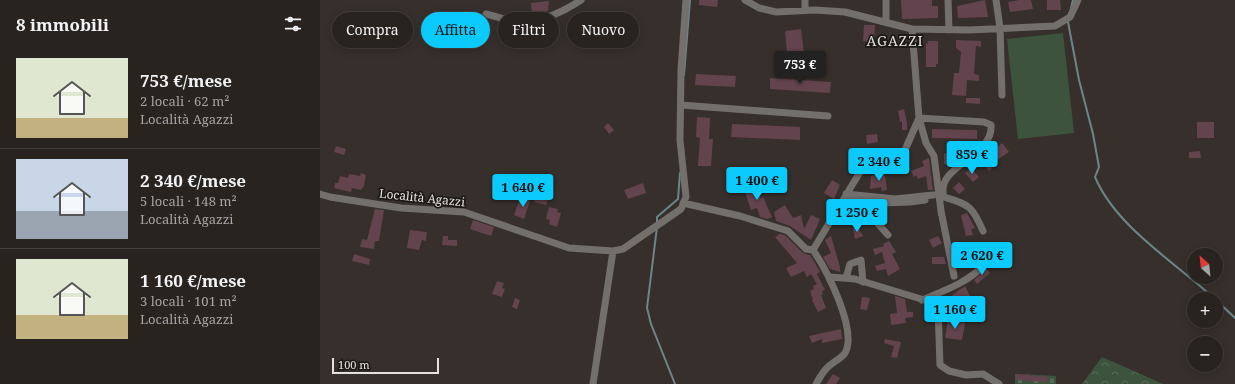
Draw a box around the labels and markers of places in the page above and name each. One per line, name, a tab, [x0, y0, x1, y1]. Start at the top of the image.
pin: 753 €	[772, 51, 828, 85]
pin: 859 €	[944, 141, 1000, 175]
pin: 2 340 €	[842, 148, 916, 182]
pin: 1 400 €	[720, 167, 794, 201]
pin: 1 640 €	[486, 174, 560, 208]
pin: 1 250 €	[820, 199, 894, 233]
pin: 2 620 €	[945, 242, 1019, 276]
pin: 1 160 €	[918, 296, 992, 330]

